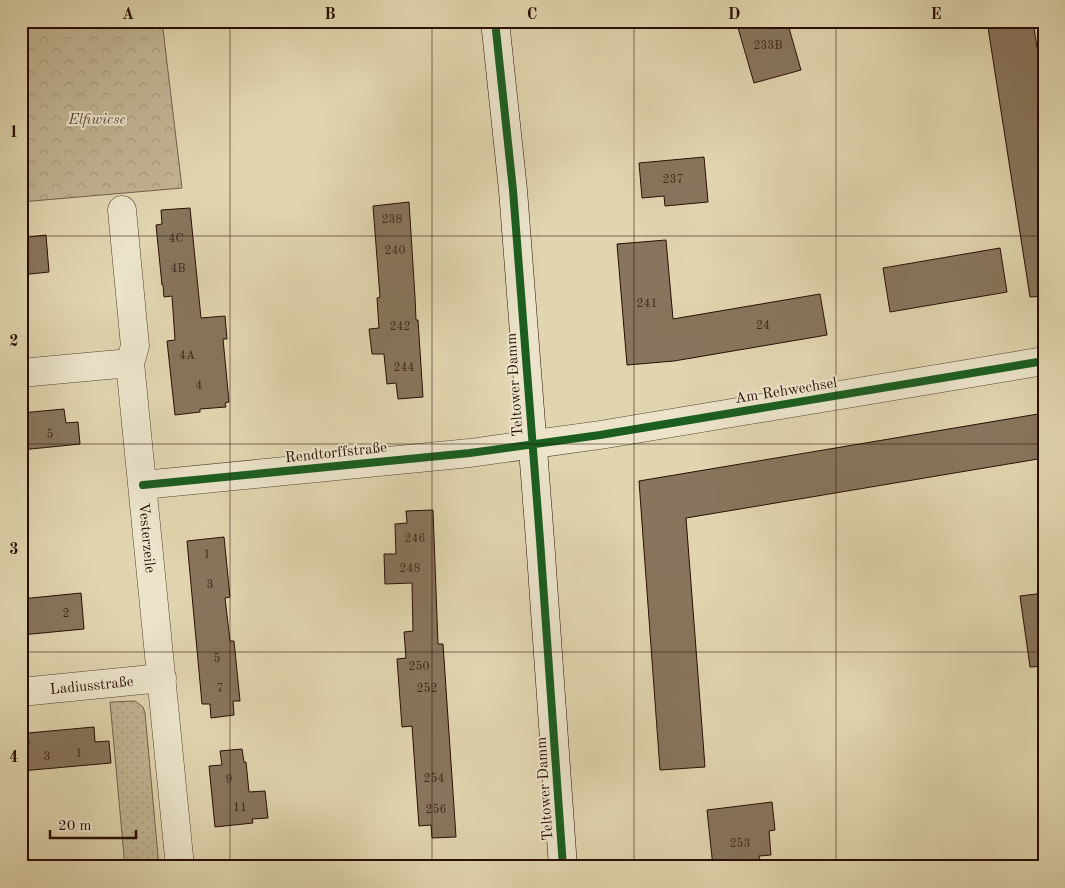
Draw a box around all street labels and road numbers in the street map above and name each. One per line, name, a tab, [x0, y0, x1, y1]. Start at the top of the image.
street label: Teltower Damm	[504, 332, 527, 437]
street label: Am Rehwechsel	[734, 376, 838, 407]
street label: Rendtorffstraße	[284, 441, 388, 466]
street label: Vesterzeile	[135, 502, 157, 574]
street label: Ladiusstraße	[49, 675, 134, 698]
street label: Teltower Damm	[534, 736, 557, 841]

